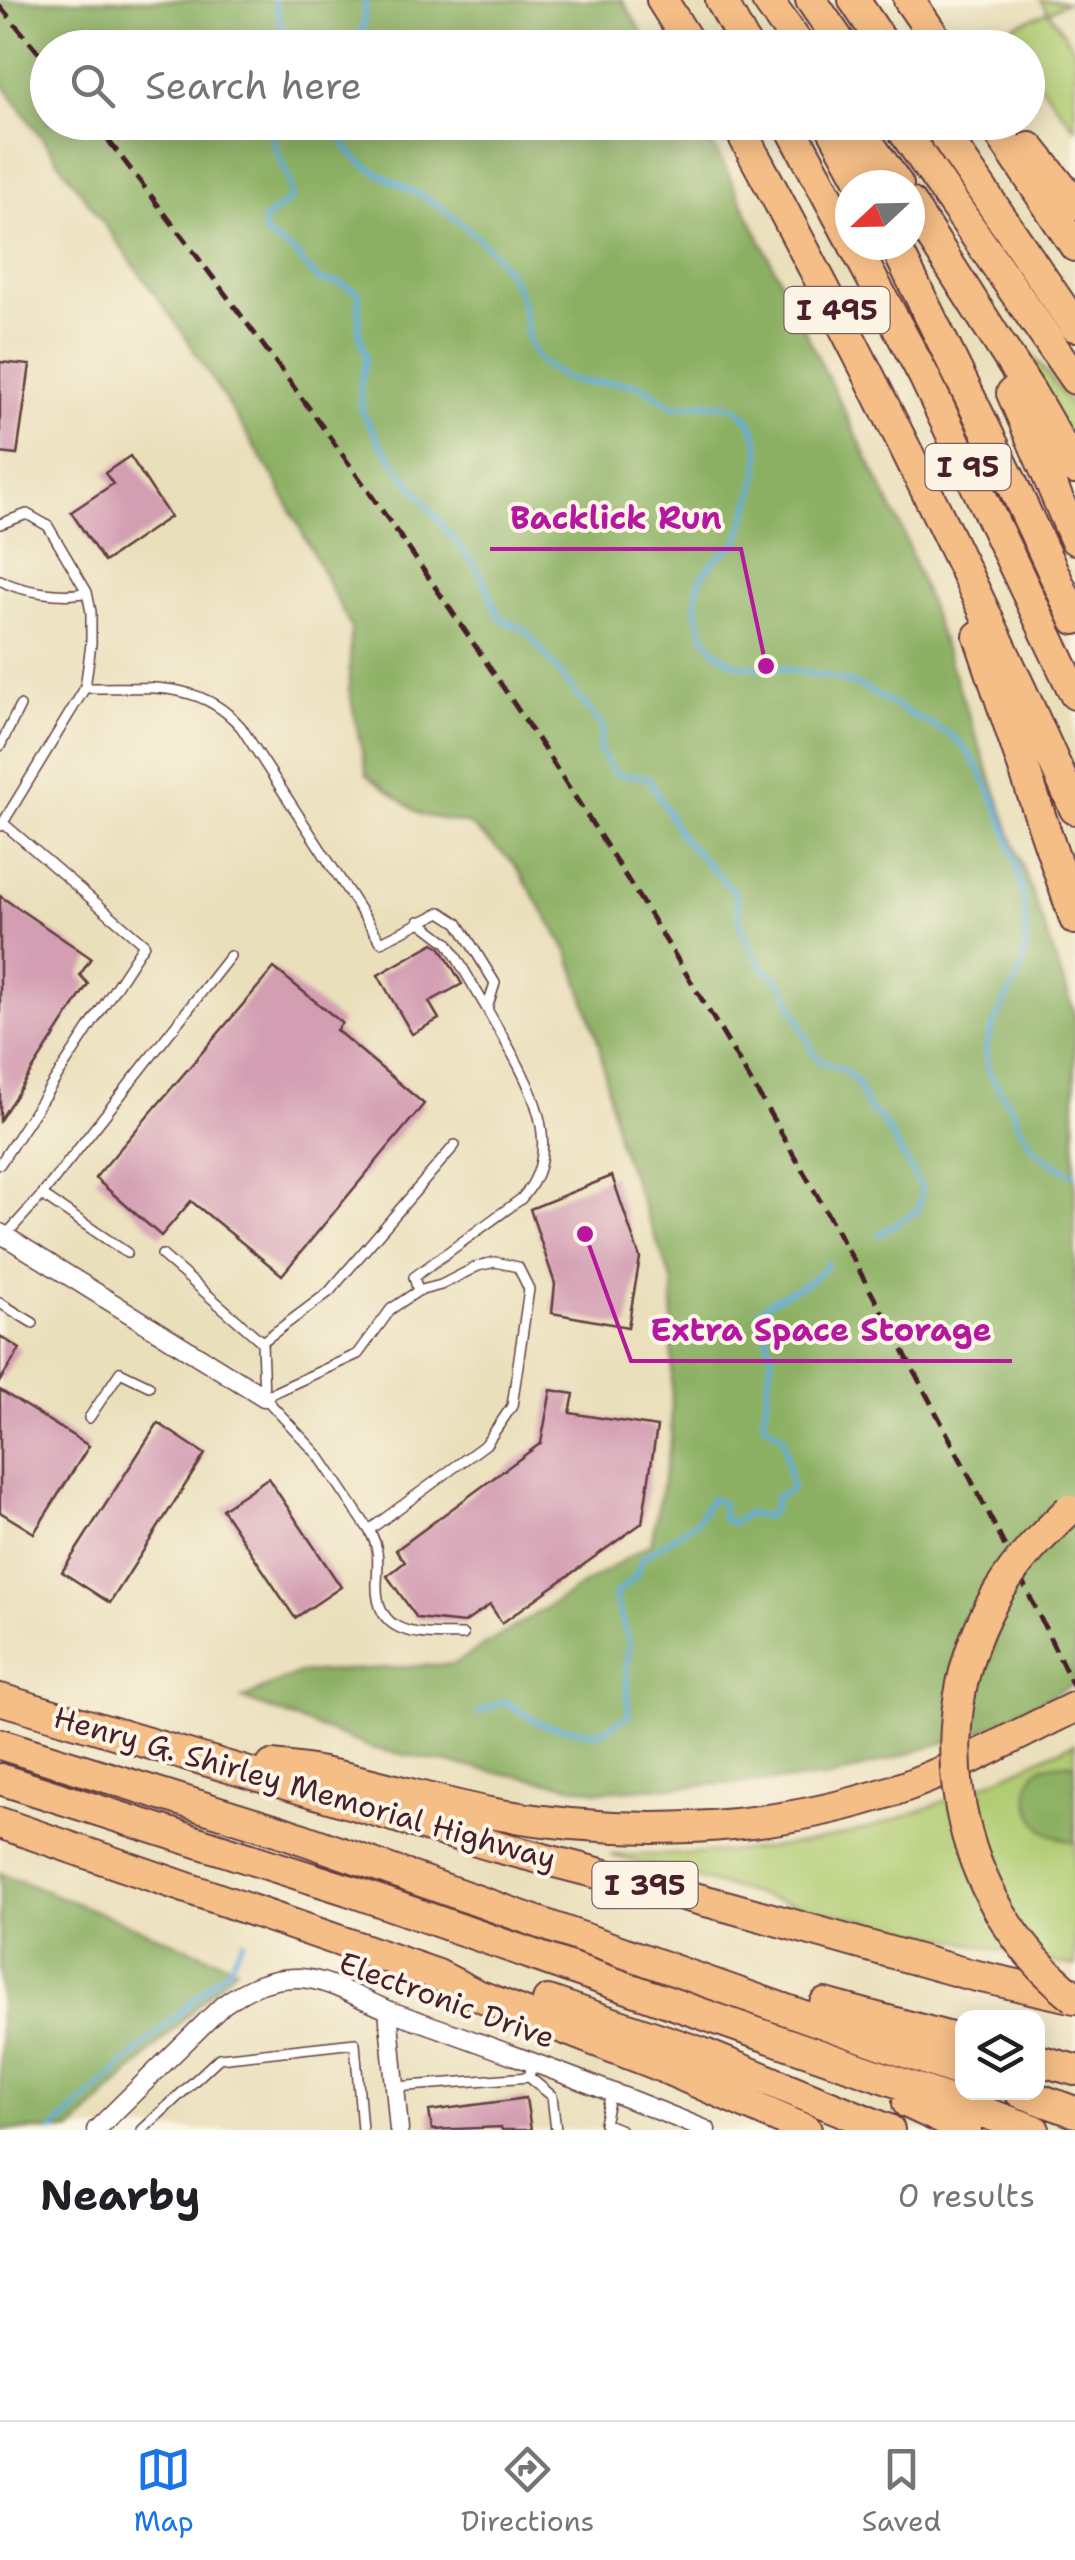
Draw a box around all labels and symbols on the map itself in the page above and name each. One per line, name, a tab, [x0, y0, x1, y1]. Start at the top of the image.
north arrow	[835, 170, 925, 260]
road number: I 495	[784, 287, 890, 333]
road number: I 95	[926, 444, 1010, 490]
callout: Backlick Run	[490, 487, 741, 549]
text: Backlick Run	[510, 496, 722, 539]
callout: Extra Space Storage	[631, 1299, 1012, 1361]
text: Extra Space Storage	[650, 1308, 992, 1351]
street label: Henry G. Shirley Memorial Highway	[49, 1697, 561, 1879]
road number: I 395	[592, 1862, 698, 1908]
street label: Electronic Drive	[334, 1942, 560, 2058]

